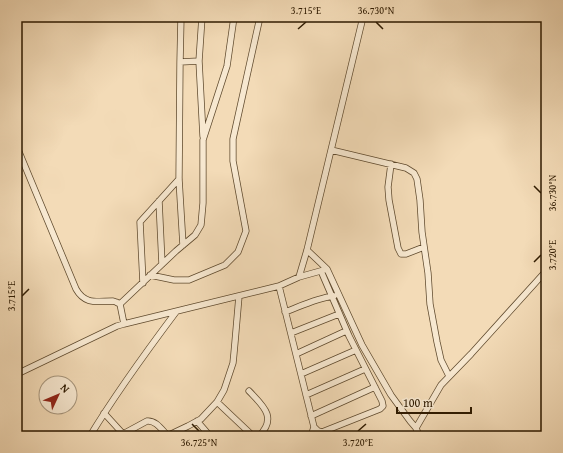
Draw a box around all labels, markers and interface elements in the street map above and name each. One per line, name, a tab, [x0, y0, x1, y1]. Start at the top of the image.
text: 3.715°E	[291, 3, 321, 18]
text: 36.730°N	[358, 3, 395, 18]
text: 36.730°N	[545, 174, 560, 211]
text: 3.720°E	[545, 240, 560, 270]
text: 3.715°E	[4, 281, 19, 311]
north arrow	[38, 375, 78, 415]
text: N	[57, 380, 74, 397]
scale bar	[397, 389, 471, 415]
text: 100 m	[403, 394, 433, 411]
text: 36.725°N	[181, 435, 218, 450]
text: 3.720°E	[343, 435, 373, 450]

